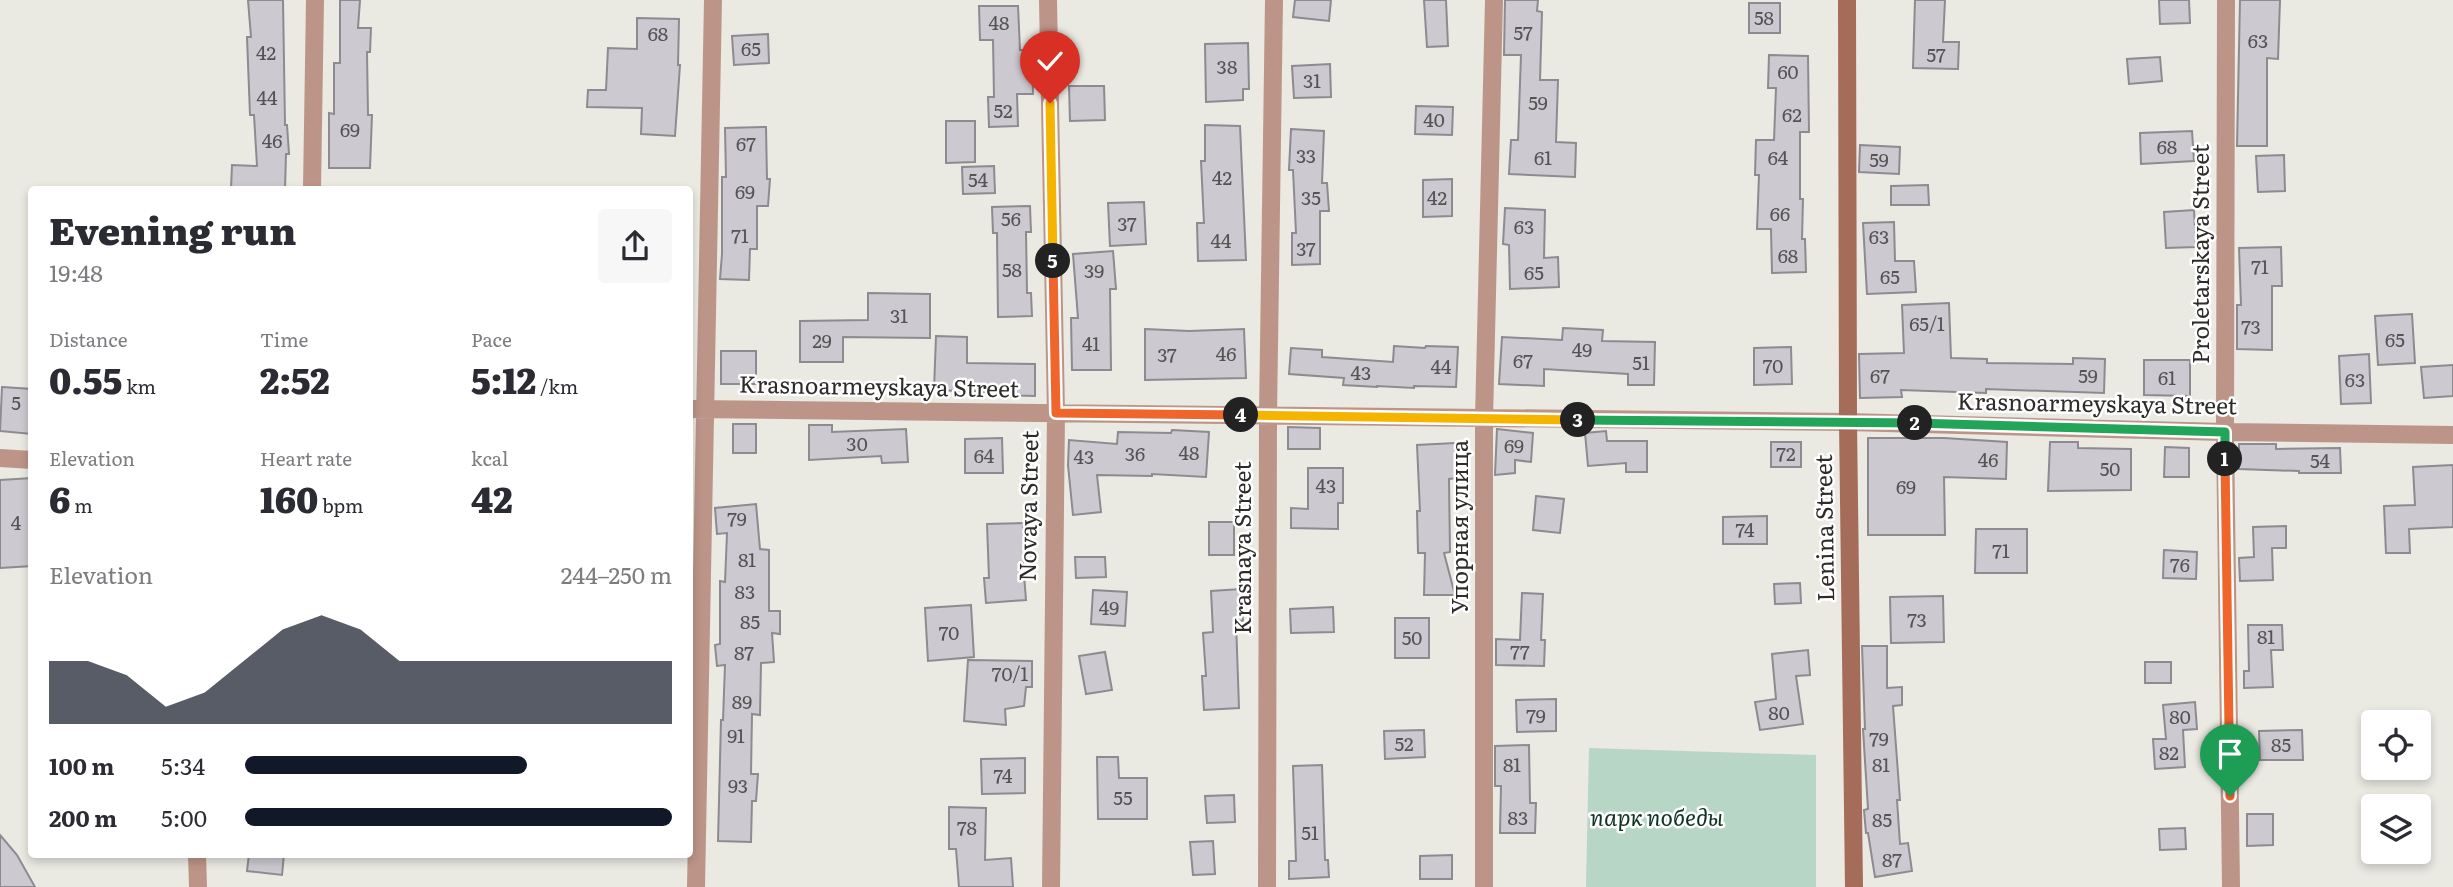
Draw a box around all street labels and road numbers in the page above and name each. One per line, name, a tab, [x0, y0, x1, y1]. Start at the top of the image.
street label: Proletarskaya Street	[2182, 143, 2216, 364]
street label: Krasnoarmeyskaya Street	[739, 366, 1020, 404]
street label: Krasnoarmeyskaya Street	[1957, 383, 2238, 421]
street label: Novaya Street	[1009, 429, 1045, 582]
street label: Упорная улица	[1441, 439, 1475, 614]
street label: Lenina Street	[1805, 453, 1841, 602]
street label: Krasnaya Street	[1224, 461, 1258, 634]

